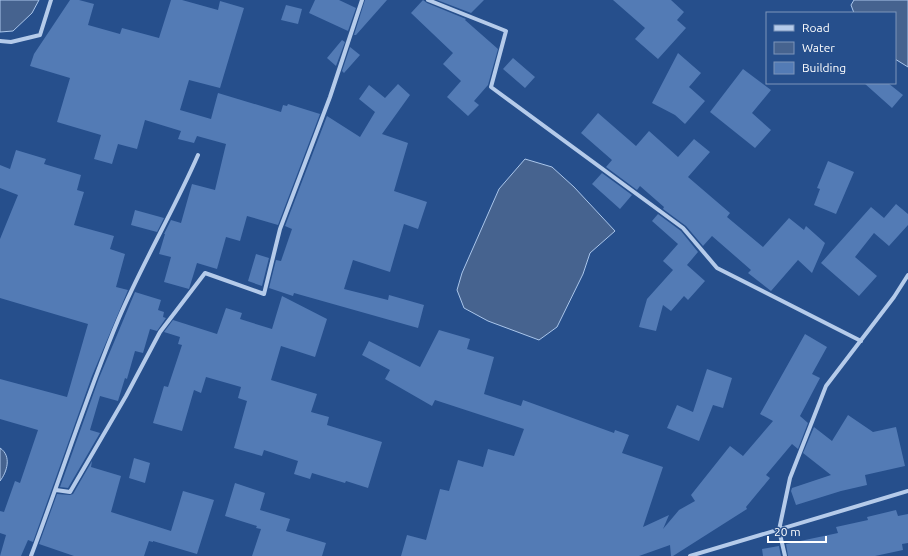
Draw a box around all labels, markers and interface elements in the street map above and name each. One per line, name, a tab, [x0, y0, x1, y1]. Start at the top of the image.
legend	[766, 12, 896, 84]
text: Road	[802, 21, 830, 34]
text: Water	[802, 41, 835, 54]
text: Building	[802, 61, 846, 74]
scale bar	[768, 518, 826, 544]
text: 20 m	[774, 525, 801, 538]

